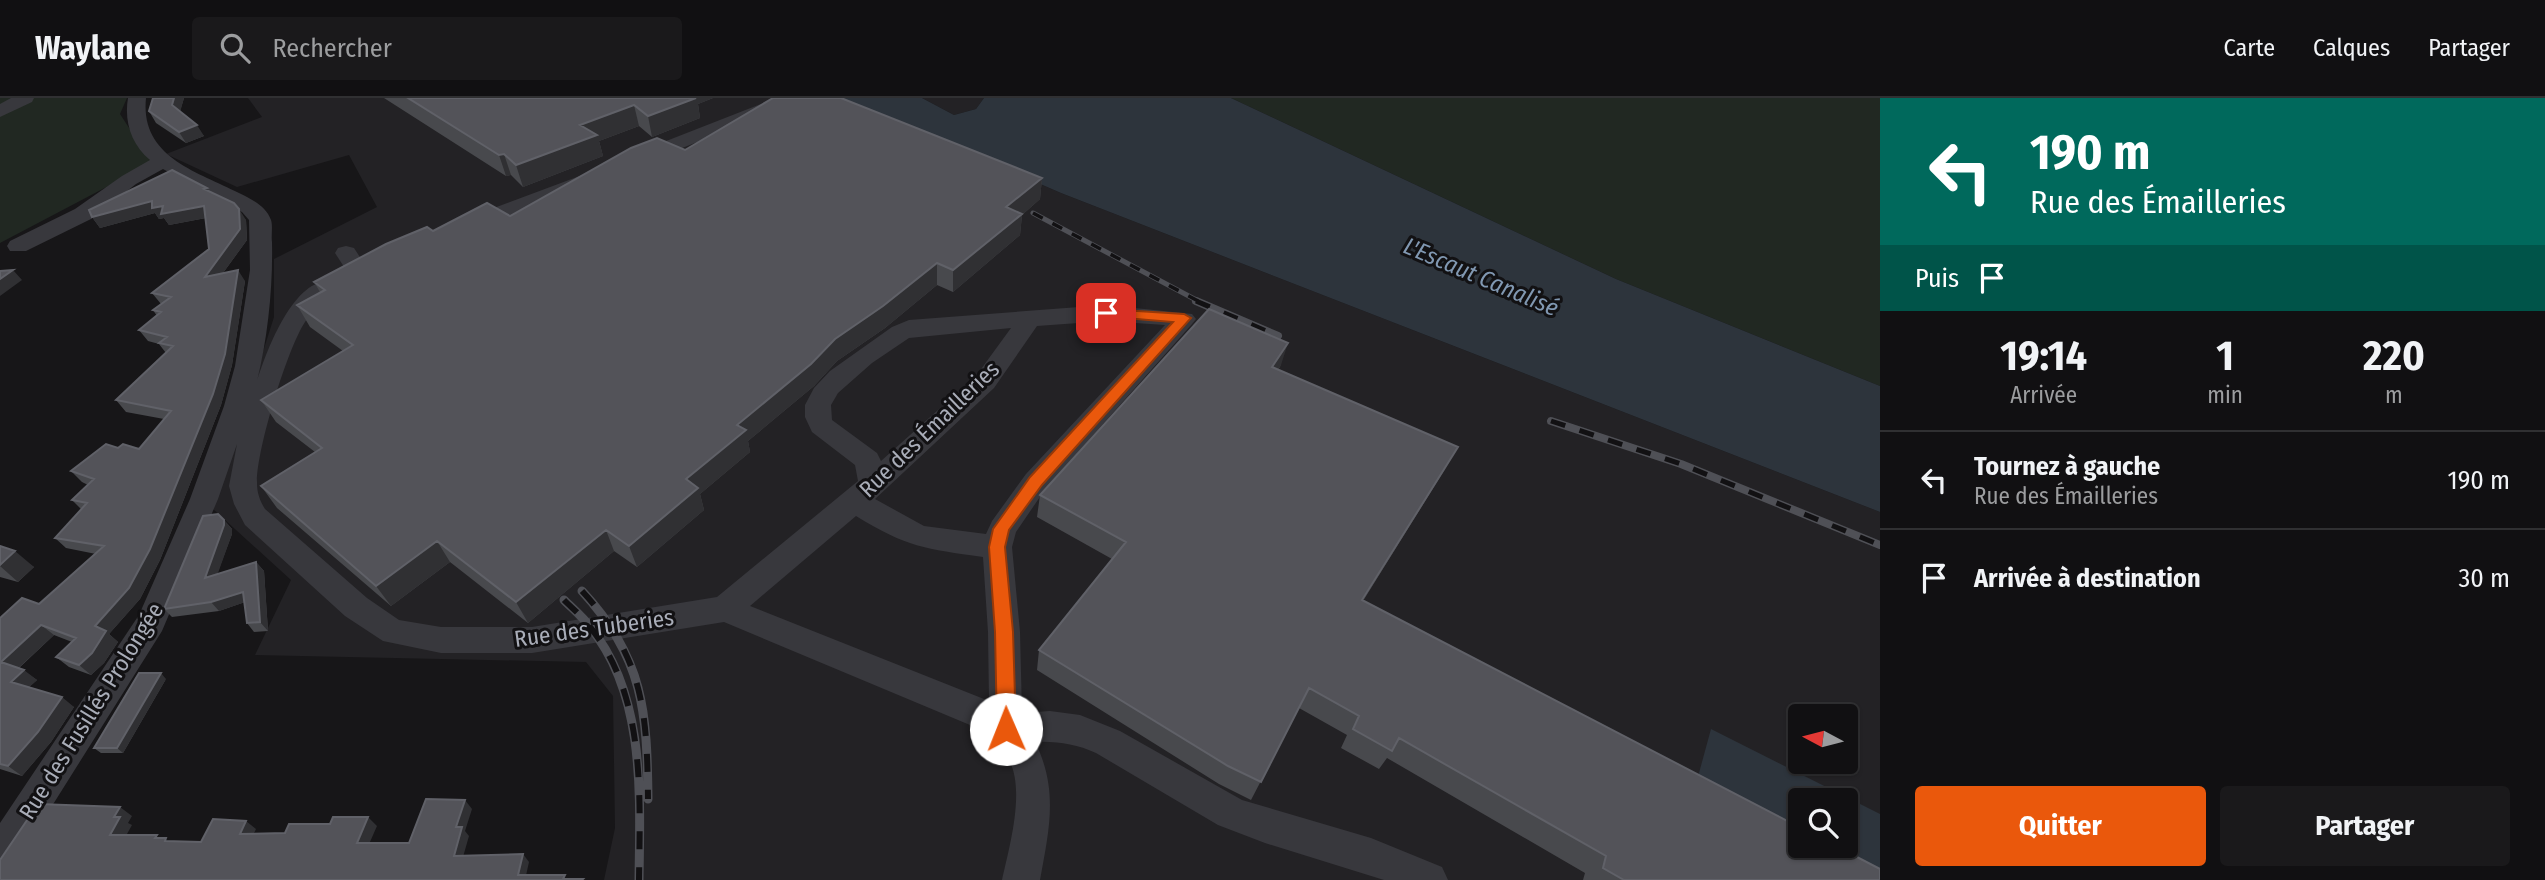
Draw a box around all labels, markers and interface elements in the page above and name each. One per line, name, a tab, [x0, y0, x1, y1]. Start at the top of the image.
search box	[192, 17, 682, 80]
text: Waylane	[35, 28, 150, 68]
icon: search	[216, 29, 254, 67]
text: Rechercher	[272, 33, 392, 64]
text: Carte	[2224, 34, 2275, 62]
text: Calques	[2313, 34, 2390, 62]
text: Partager	[2428, 34, 2510, 62]
text: 190 m	[2030, 123, 2150, 182]
icon: left	[1915, 126, 2006, 217]
text: Rue des Émailleries	[2030, 183, 2286, 221]
water label: L'Escaut Canalisé	[1399, 232, 1563, 322]
icon: arrive	[1973, 259, 2011, 297]
text: Puis	[1915, 263, 1959, 294]
pin	[1076, 283, 1136, 343]
icon: arrive	[1087, 294, 1125, 332]
text: 19:14	[2000, 331, 2087, 381]
text: 1	[2216, 331, 2234, 381]
text: 220	[2363, 331, 2425, 381]
street label: Rue des Émailleries	[852, 354, 1005, 503]
text: Arrivée	[2010, 381, 2077, 409]
text: min	[2207, 381, 2243, 409]
text: m	[2385, 381, 2403, 409]
text: Tournez à gauche	[1974, 451, 2160, 482]
icon: left	[1915, 461, 1953, 499]
text: 190 m	[2448, 465, 2510, 496]
text: Rue des Émailleries	[1974, 482, 2158, 510]
icon: arrive	[1915, 559, 1953, 597]
text: Arrivée à destination	[1974, 563, 2201, 594]
text: 30 m	[2459, 563, 2510, 594]
street label: Rue des Fusillés Prolongée	[13, 598, 169, 824]
street label: Rue des Tuberies	[513, 603, 676, 653]
position arrow	[969, 692, 1043, 766]
north arrow	[1788, 704, 1858, 774]
map controls	[1788, 704, 1858, 858]
button: Quitter	[1915, 786, 2206, 866]
button: Partager	[2220, 786, 2510, 866]
button: search	[1788, 788, 1858, 858]

